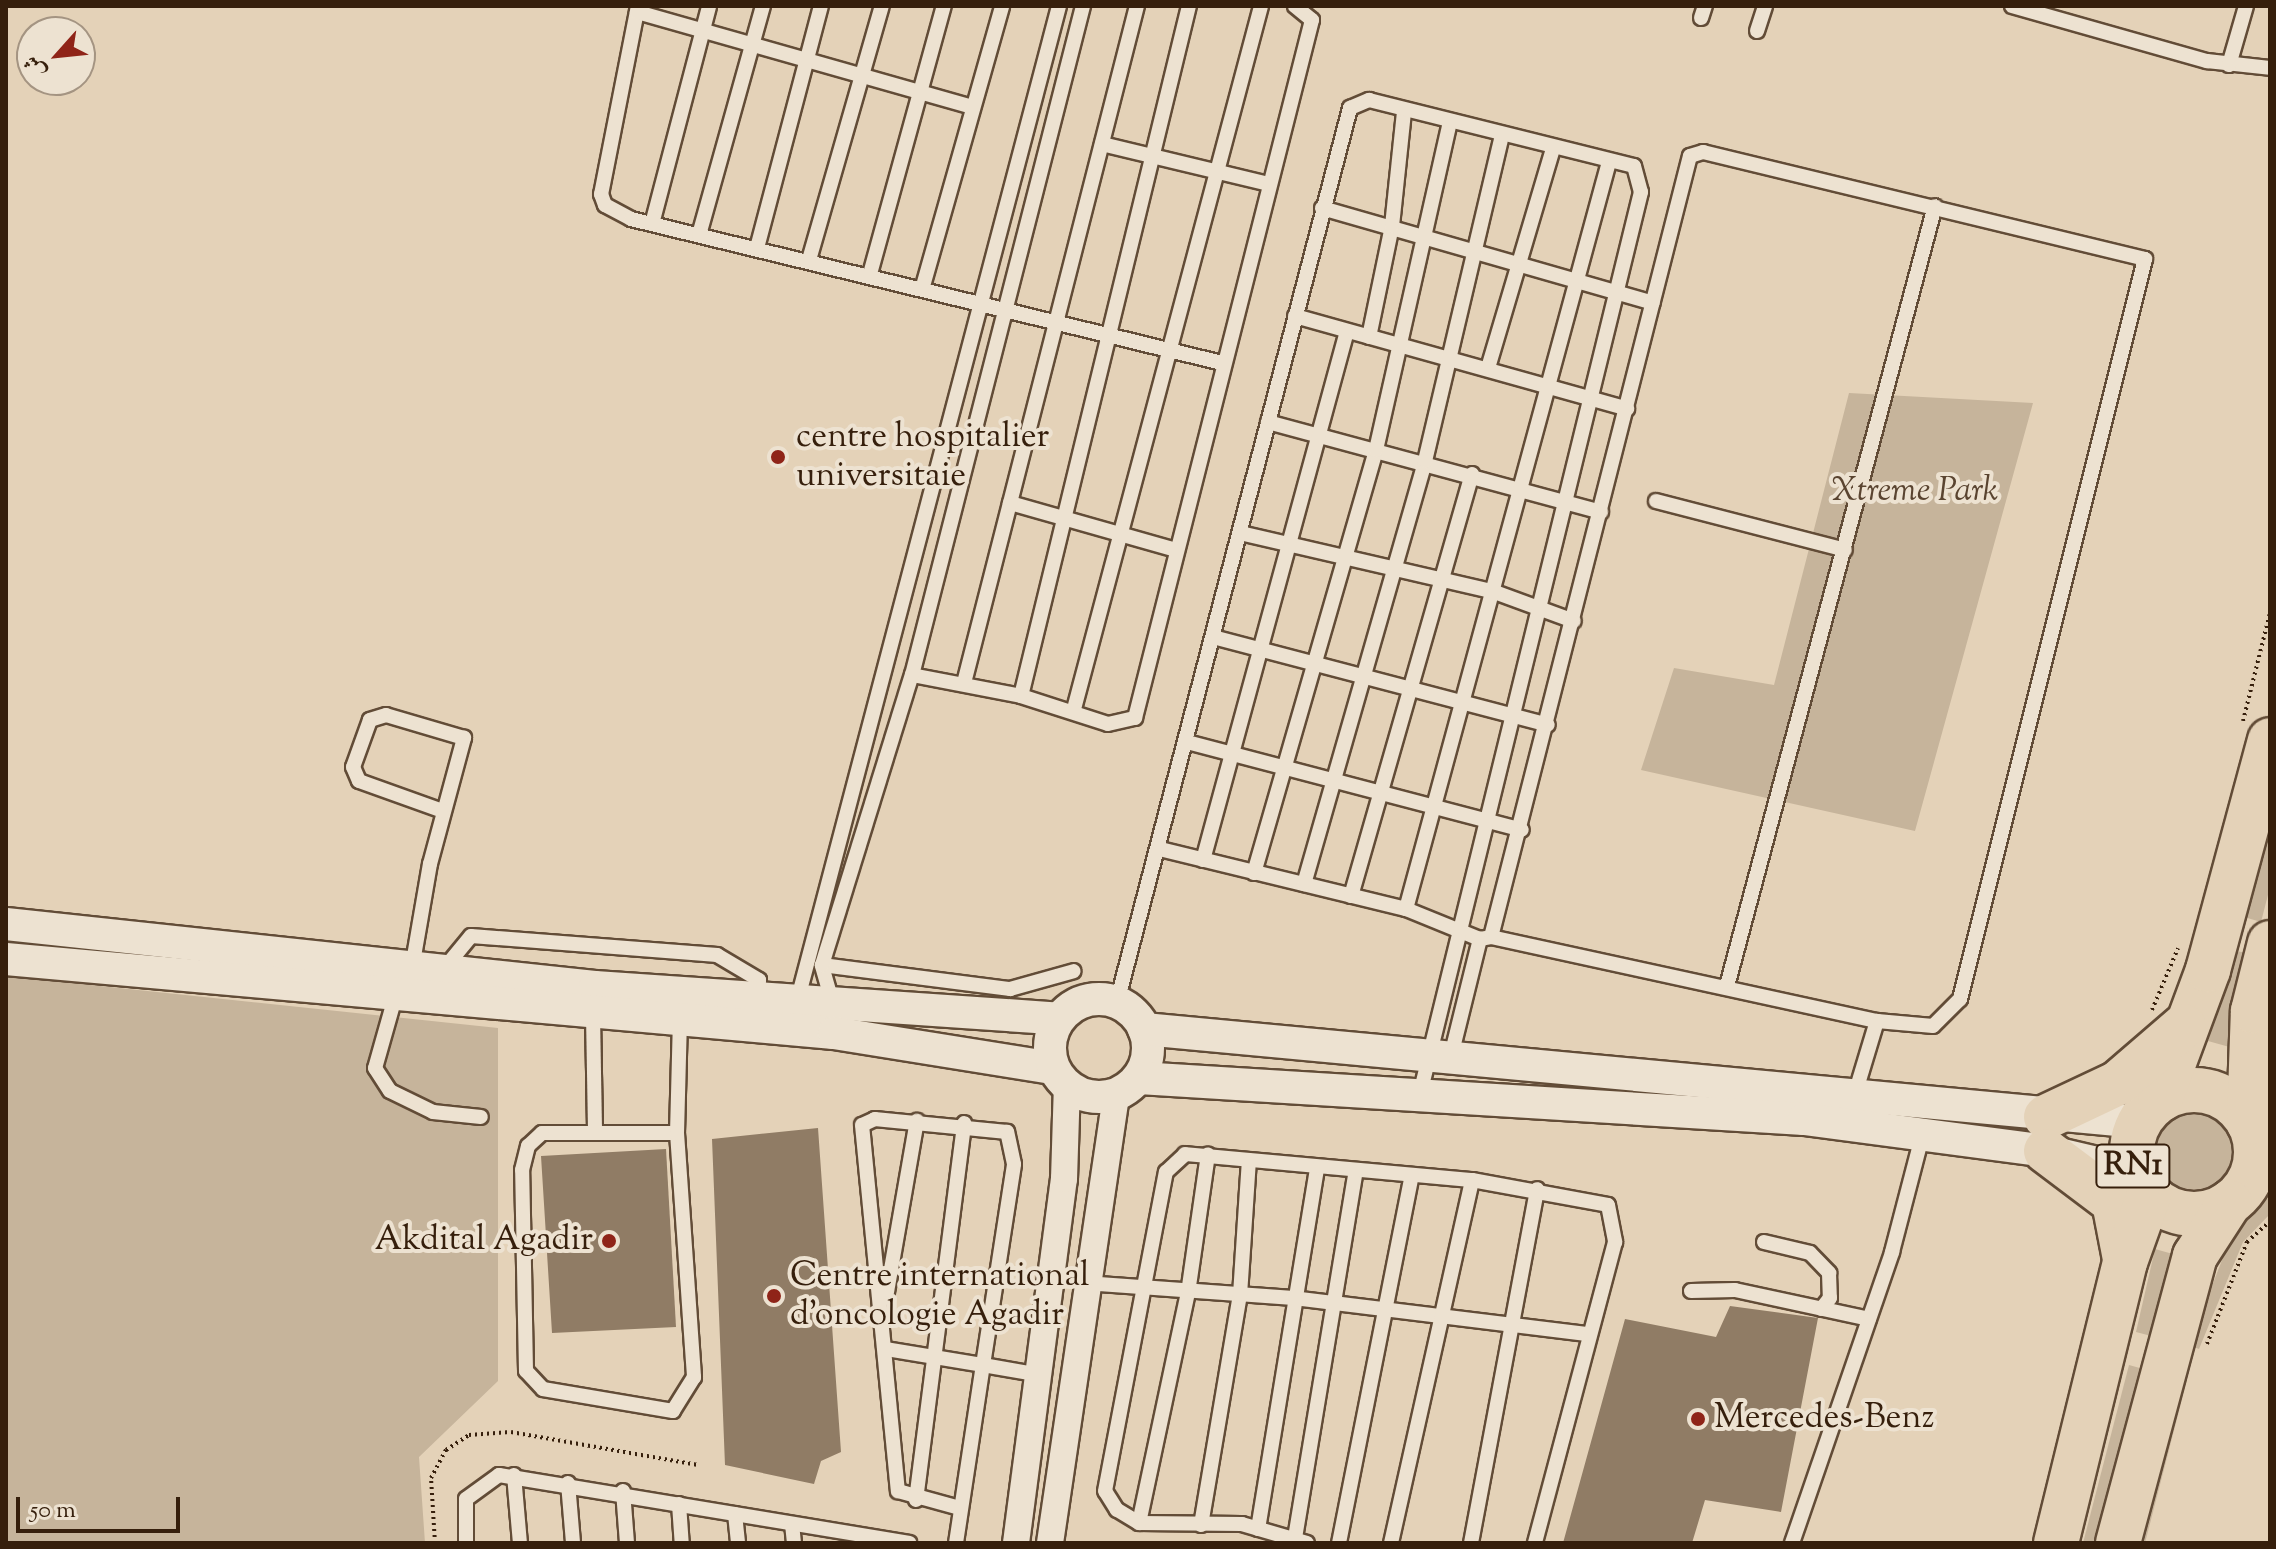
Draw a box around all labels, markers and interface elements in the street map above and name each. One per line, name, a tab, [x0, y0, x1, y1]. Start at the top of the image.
north arrow	[16, 16, 96, 96]
text: ش	[17, 49, 56, 83]
place label: centre hospitalier universitaie	[796, 417, 1049, 496]
marker: centre hospitalier universitaie	[767, 446, 789, 468]
park label: Xtreme Park	[1832, 472, 1998, 512]
road number: RN1	[2095, 1138, 2171, 1194]
place label: Akdital Agadir	[375, 1221, 593, 1261]
marker: Akdital Agadir	[600, 1232, 618, 1250]
place label: Centre international d'oncologie Agadir	[790, 1256, 1090, 1336]
marker: Centre international d'oncologie Agadir	[765, 1287, 783, 1305]
place label: Mercedes-Benz	[1714, 1399, 1934, 1439]
marker: Mercedes-Benz	[1689, 1410, 1707, 1428]
scale bar	[20, 1481, 184, 1531]
text: 50 m	[30, 1494, 76, 1528]

